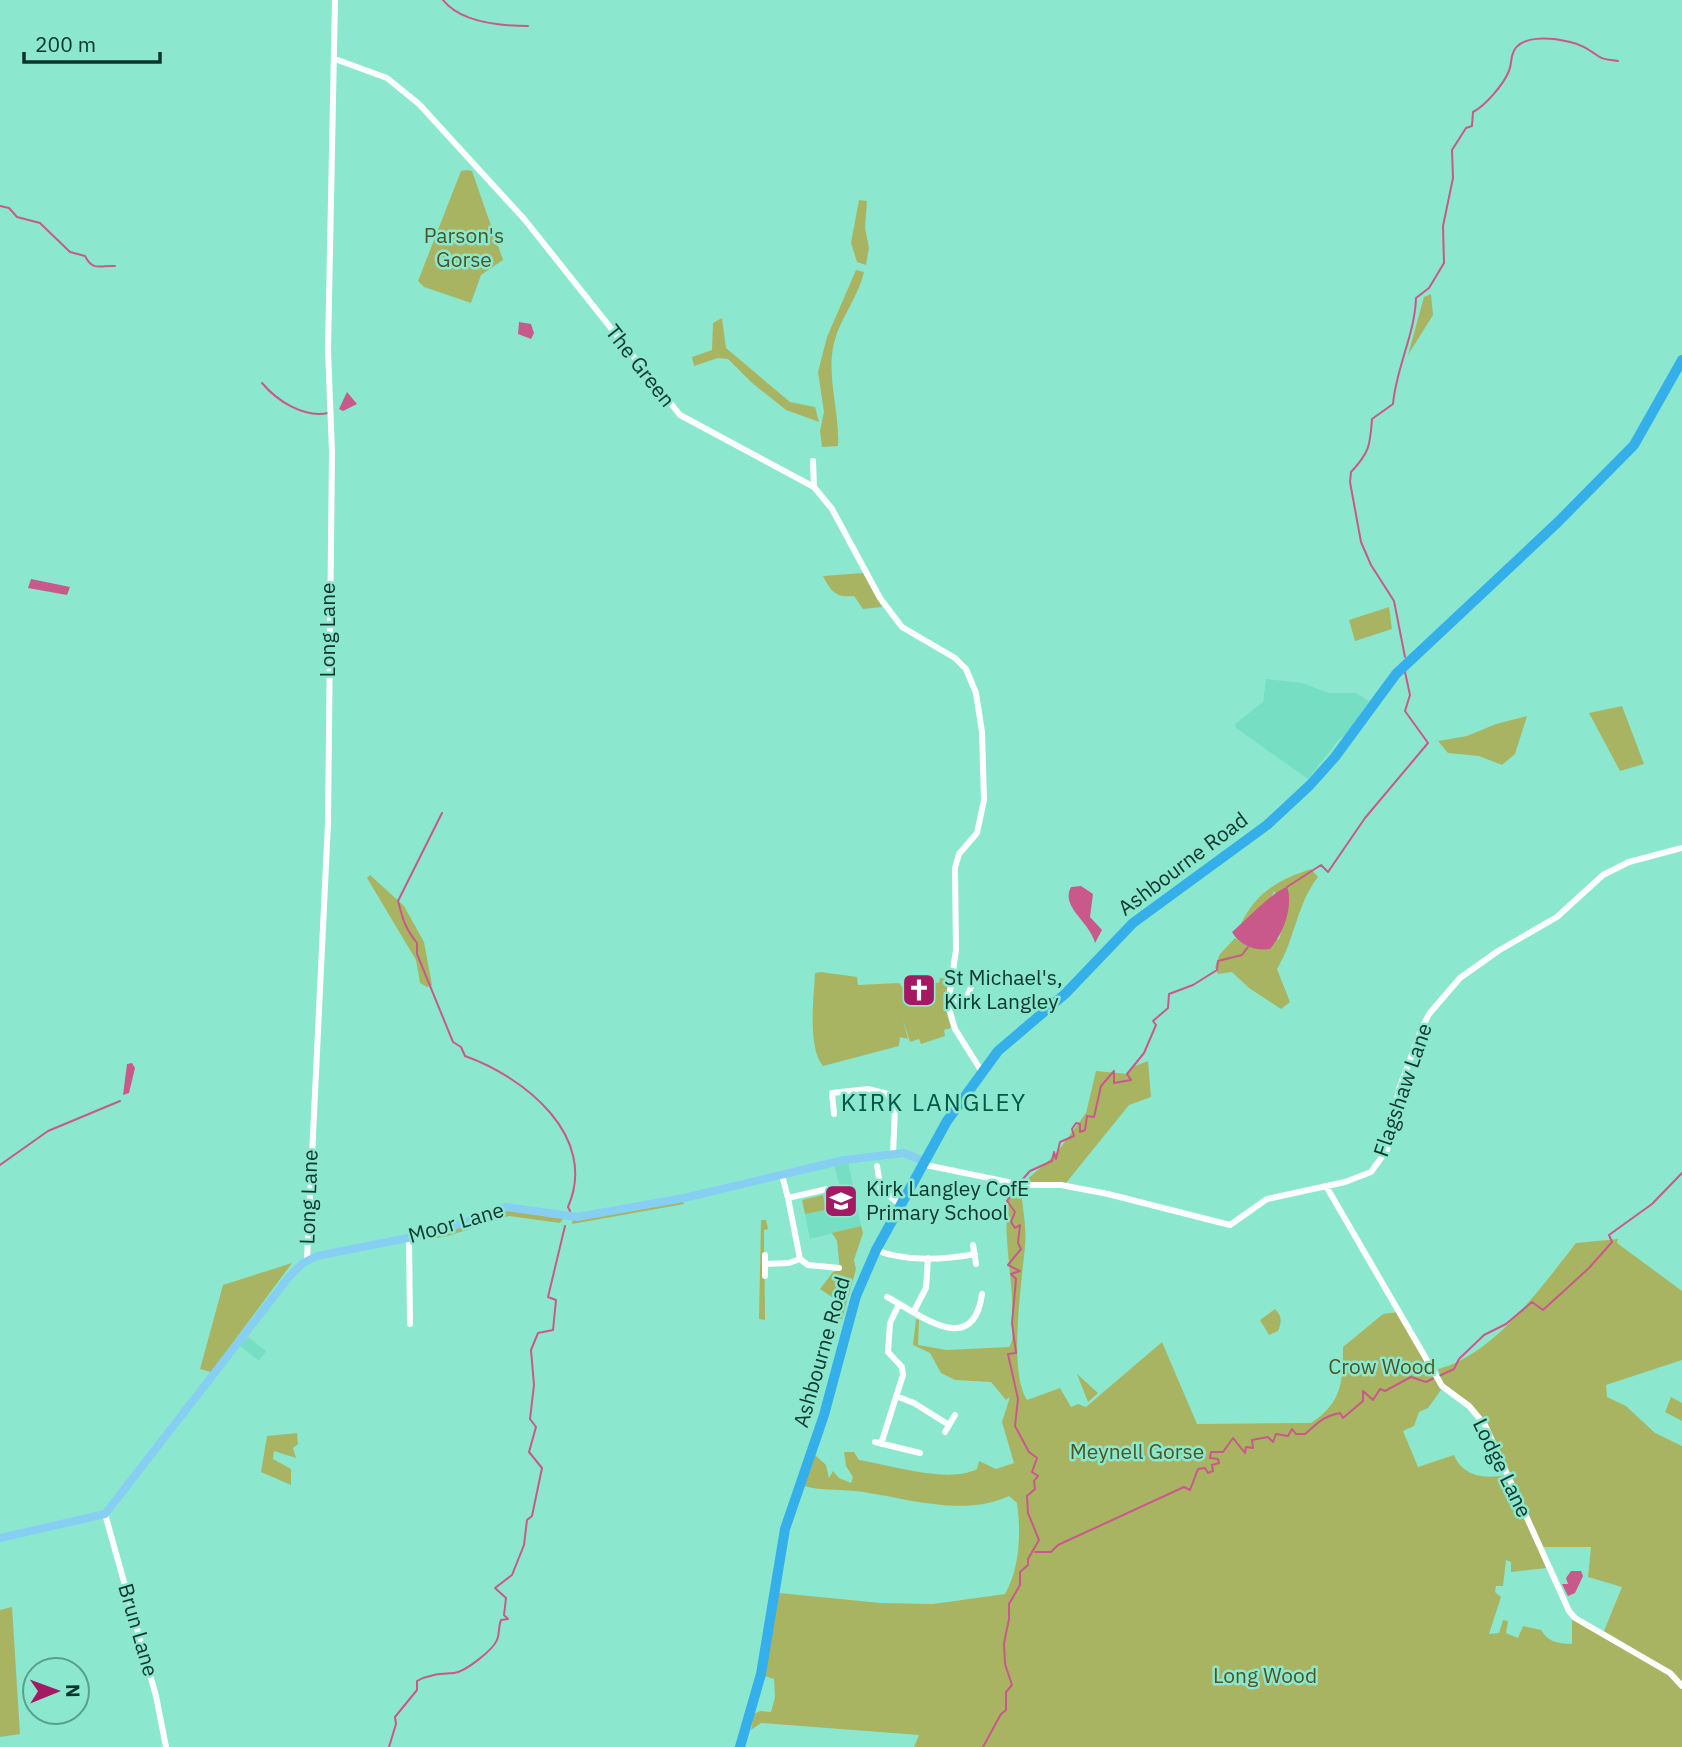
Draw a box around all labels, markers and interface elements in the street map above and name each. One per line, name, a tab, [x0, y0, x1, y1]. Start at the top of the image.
scale bar	[24, 21, 161, 65]
text: 200 m	[35, 30, 96, 58]
park label: Parson's Gorse	[424, 221, 504, 273]
street label: The Green	[600, 318, 682, 412]
street label: Long Lane	[313, 582, 341, 678]
street label: Ashbourne Road	[1112, 805, 1253, 921]
place label: St Michael's, Kirk Langley	[944, 963, 1063, 1015]
church icon: St Michael's, Kirk Langley	[900, 971, 938, 1009]
street label: Flagshaw Lane	[1366, 1019, 1438, 1160]
district label: KIRK LANGLEY	[841, 1086, 1027, 1118]
street label: Long Lane	[292, 1149, 324, 1245]
place label: Kirk Langley CofE Primary School	[866, 1174, 1029, 1226]
school or university icon: Kirk Langley CofE Primary School	[822, 1182, 860, 1220]
street label: Moor Lane	[405, 1195, 507, 1249]
street label: Ashbourne Road	[786, 1273, 856, 1431]
park label: Crow Wood	[1328, 1352, 1436, 1380]
street label: Lodge Lane	[1467, 1413, 1539, 1522]
park label: Meynell Gorse	[1070, 1437, 1204, 1465]
street label: Brun Lane	[112, 1580, 166, 1679]
north arrow	[21, 1656, 91, 1726]
park label: Long Wood	[1213, 1661, 1317, 1689]
text: N	[61, 1684, 85, 1698]

